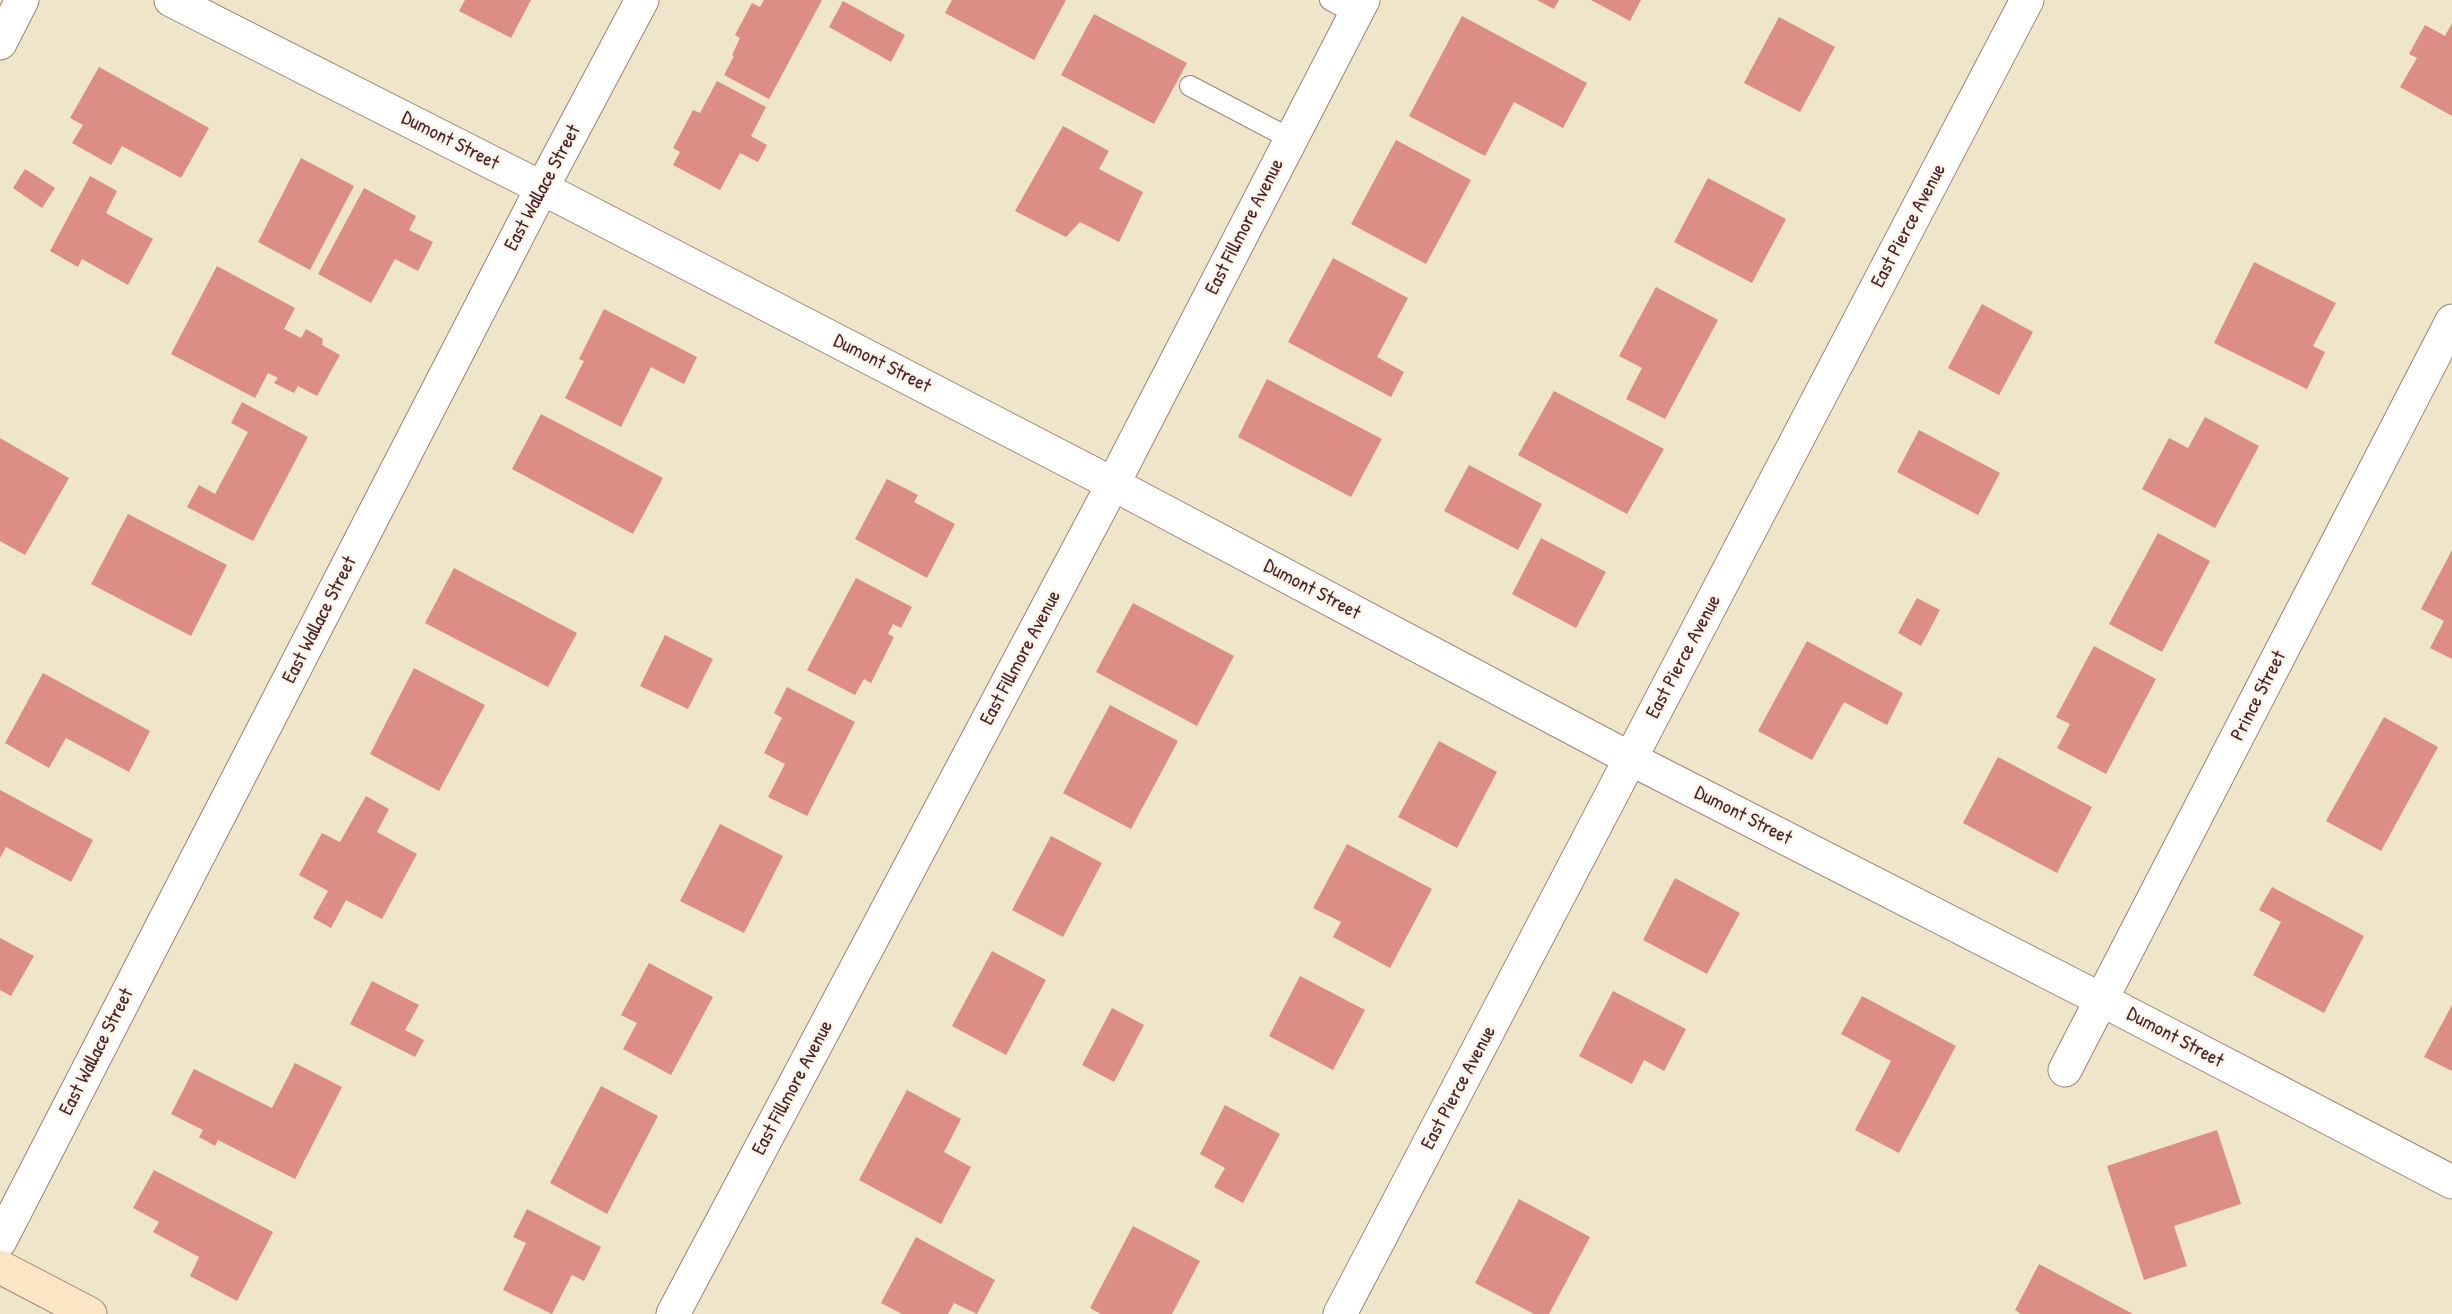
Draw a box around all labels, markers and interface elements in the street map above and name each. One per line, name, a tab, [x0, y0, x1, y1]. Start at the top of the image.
street label: Dumont Street	[397, 106, 503, 176]
street label: East Wallace Street	[500, 121, 586, 255]
street label: East Fillmore Avenue	[1200, 155, 1290, 299]
street label: East Pierce Avenue	[1866, 160, 1952, 292]
street label: Dumont Street	[829, 329, 935, 399]
street label: East Wallace Street	[278, 552, 362, 688]
street label: Dumont Street	[1259, 554, 1365, 626]
street label: East Fillmore Avenue	[975, 587, 1067, 729]
street label: East Pierce Avenue	[1641, 591, 1727, 723]
street label: Prince Street	[2226, 647, 2292, 745]
street label: Dumont Street	[1690, 781, 1796, 851]
street label: East Wallace Street	[55, 984, 139, 1120]
street label: Dumont Street	[2122, 1002, 2228, 1074]
street label: East Fillmore Avenue	[747, 1017, 839, 1159]
street label: East Pierce Avenue	[1416, 1022, 1502, 1154]

